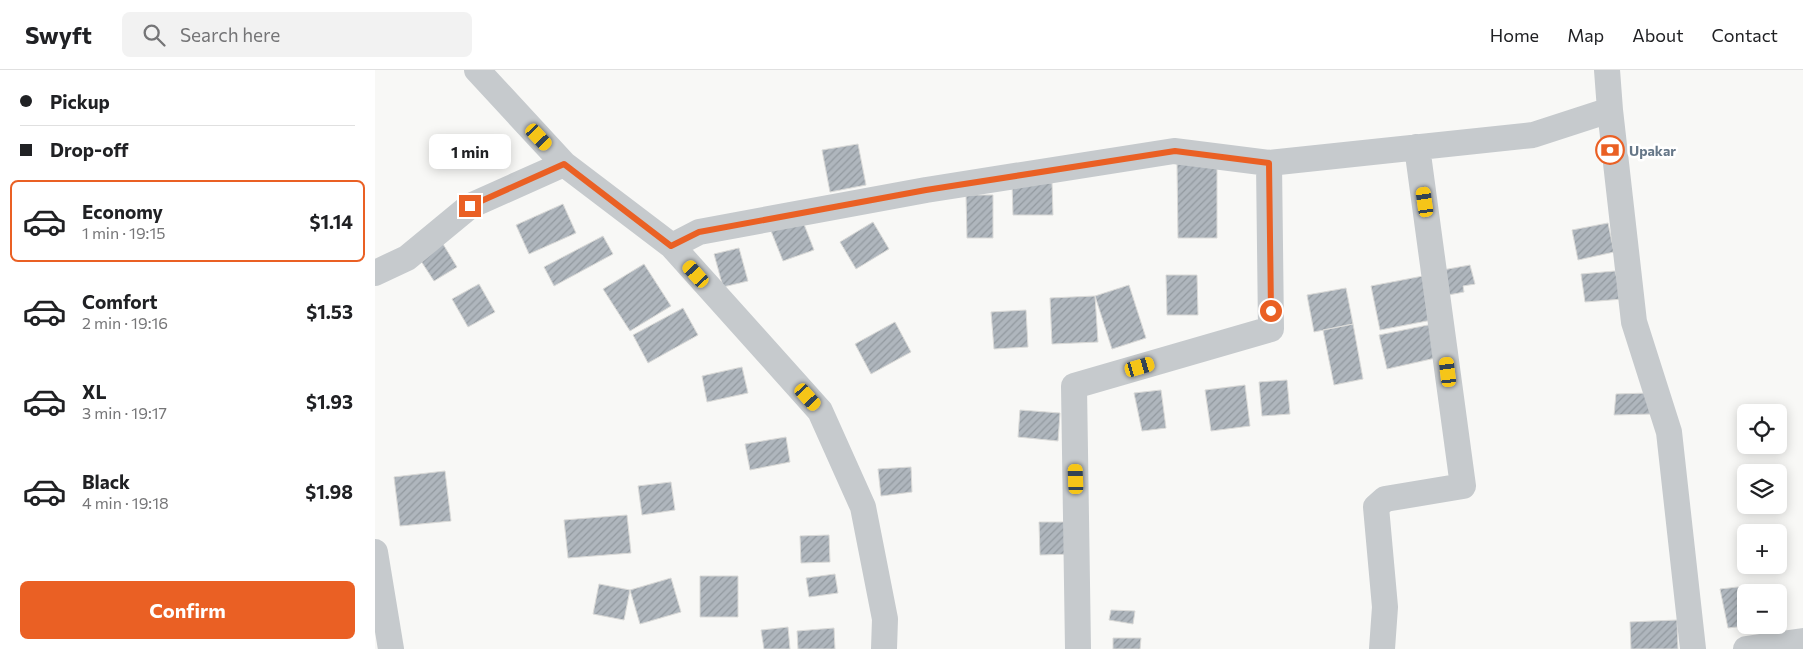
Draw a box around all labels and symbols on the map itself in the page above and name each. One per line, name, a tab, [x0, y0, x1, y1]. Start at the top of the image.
car	[523, 121, 554, 153]
callout: 1 min	[429, 134, 511, 168]
bank icon: Upakar	[1595, 135, 1625, 165]
place label: Upakar	[1629, 142, 1676, 159]
car	[1415, 186, 1434, 218]
route end	[459, 195, 481, 217]
car	[680, 258, 711, 290]
route start	[1260, 300, 1282, 322]
car	[1123, 356, 1156, 378]
car	[1438, 356, 1457, 388]
car	[792, 381, 823, 413]
car	[1067, 464, 1084, 494]

